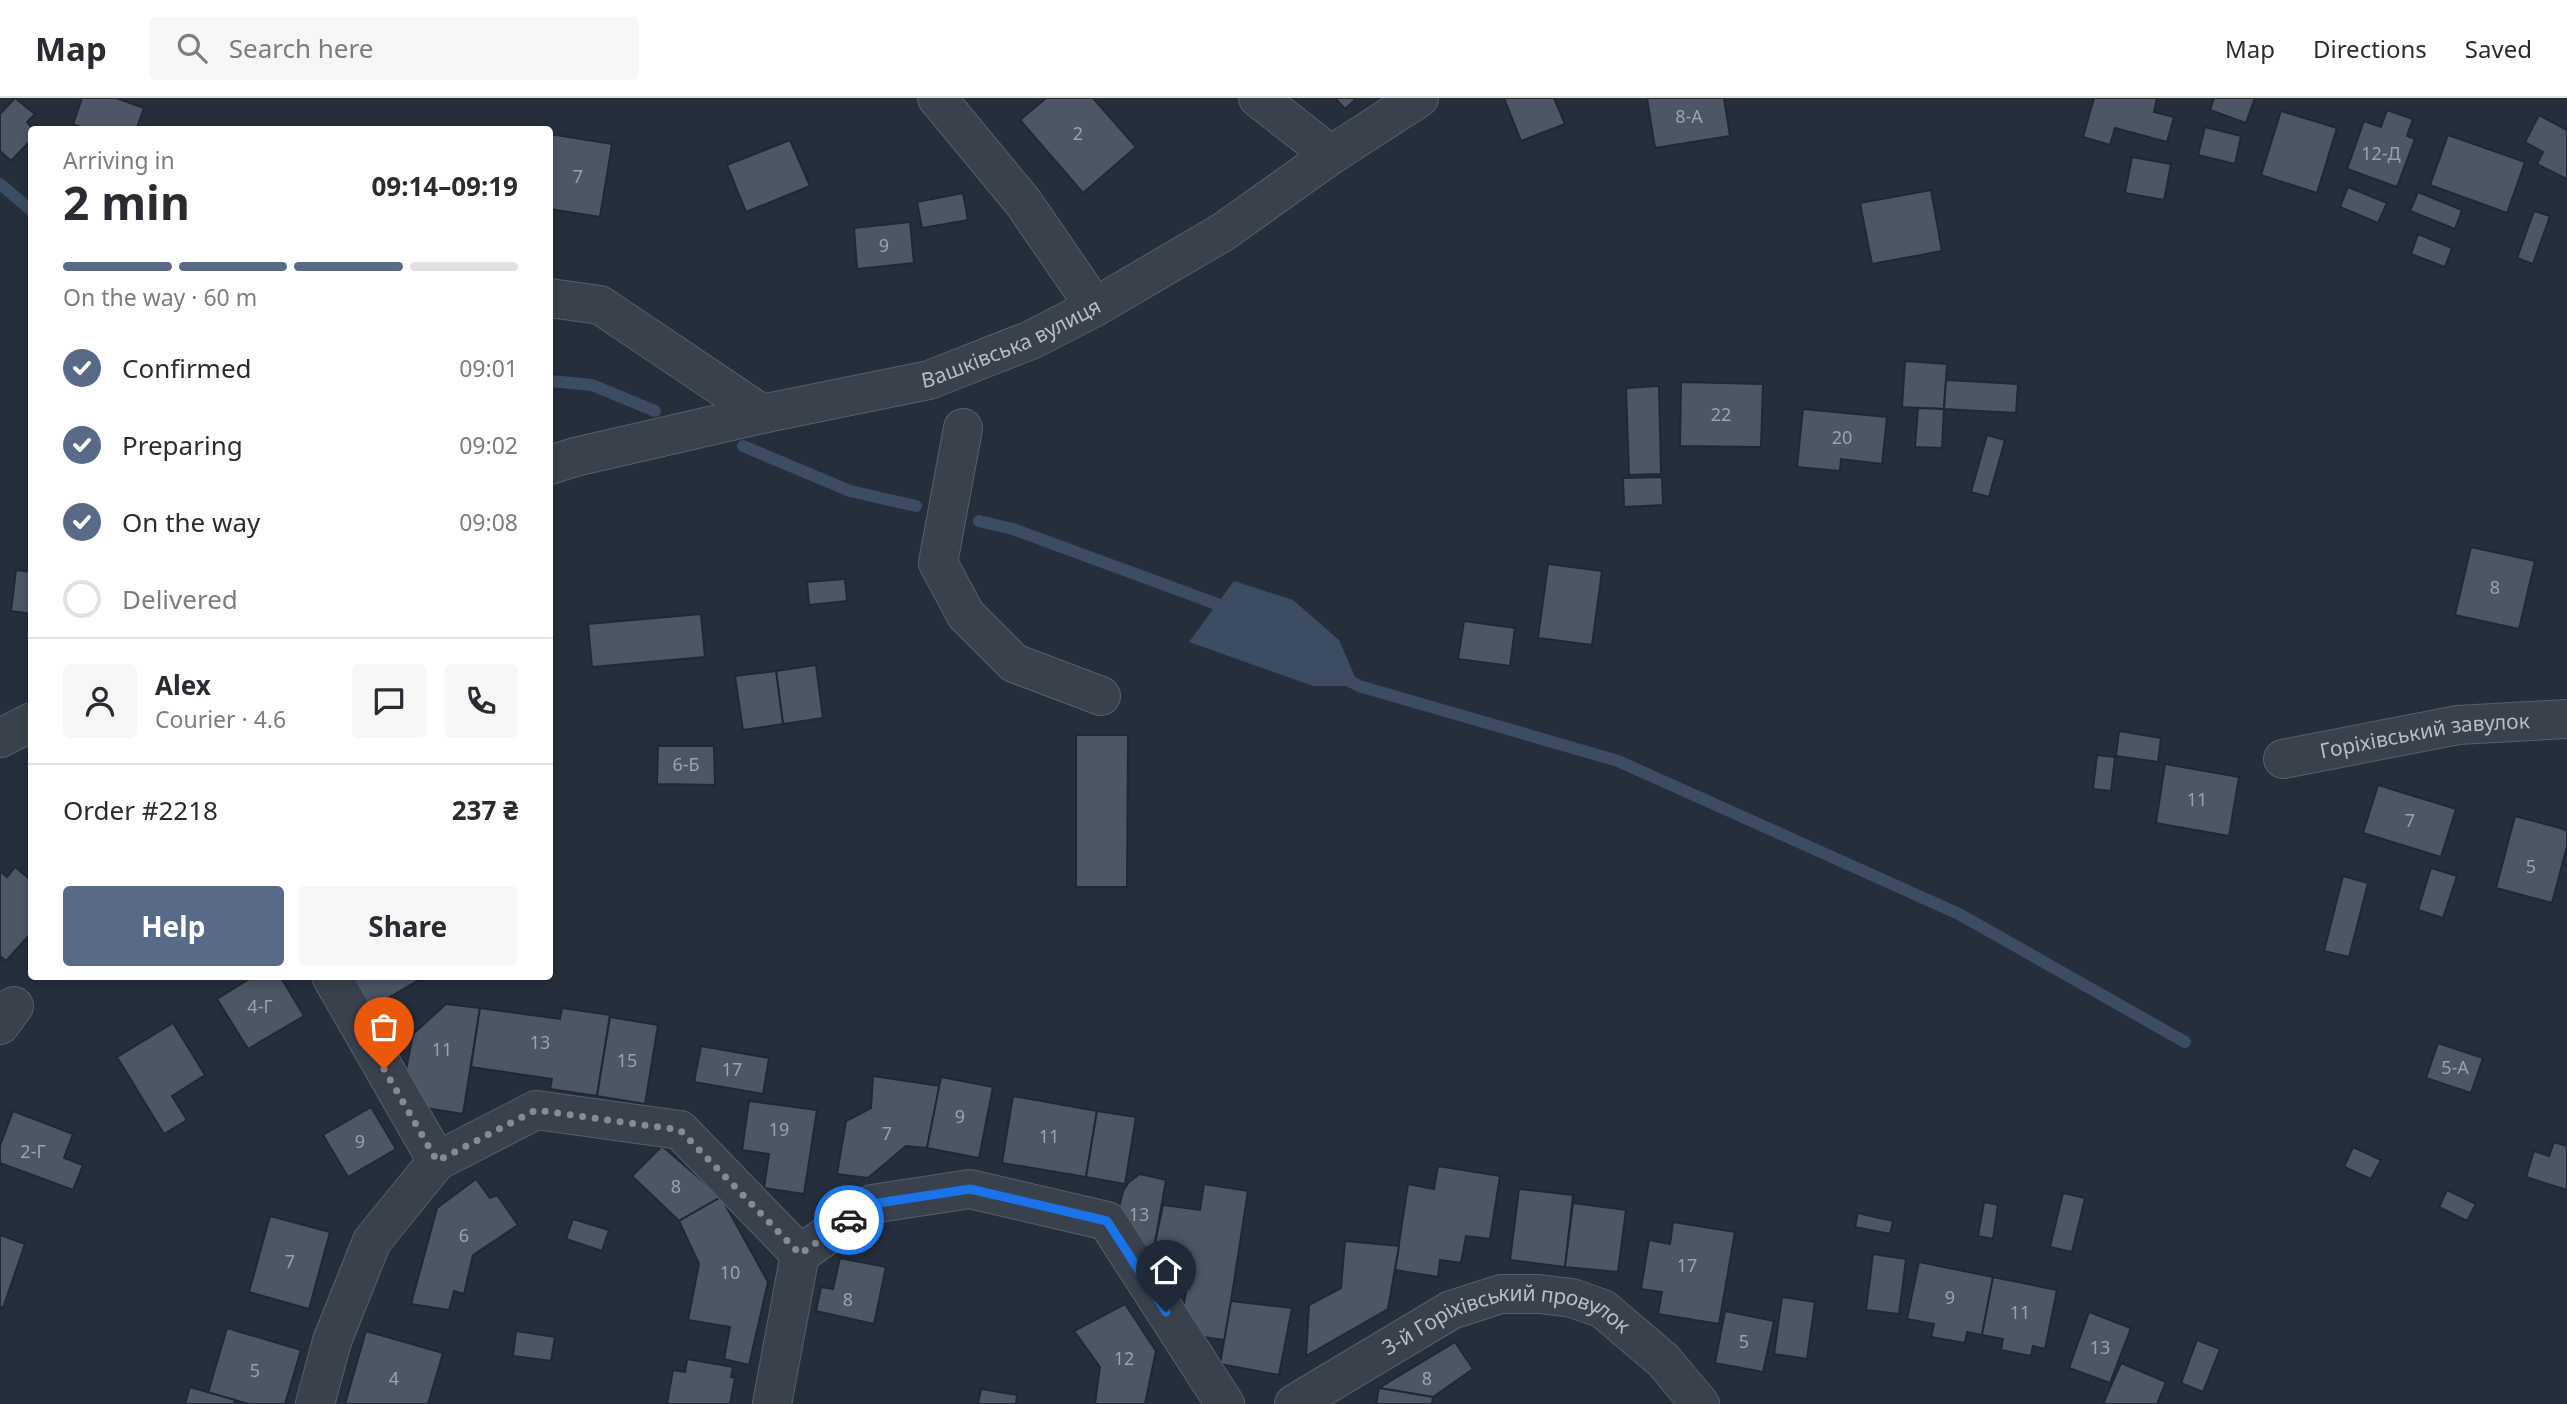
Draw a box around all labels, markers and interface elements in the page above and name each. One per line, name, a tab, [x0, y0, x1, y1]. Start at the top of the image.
search box	[149, 17, 639, 80]
text: Map	[35, 26, 107, 71]
icon: search	[173, 29, 211, 67]
text: Search here	[229, 30, 373, 66]
text: Map	[2225, 32, 2275, 65]
text: Directions	[2313, 32, 2427, 65]
text: Saved	[2465, 32, 2532, 65]
house number: 8-А	[1675, 104, 1703, 128]
house number: 2	[1073, 121, 1083, 145]
house number: 12-Д	[2361, 141, 2401, 165]
text: Arriving in	[63, 144, 175, 176]
house number: 7	[573, 164, 583, 188]
text: 09:14–09:19	[371, 168, 518, 204]
text: 2 min	[63, 171, 190, 233]
house number: 9	[879, 233, 889, 257]
text: On the way · 60 m	[63, 281, 257, 313]
street label: Вашківська вулиця	[919, 291, 1105, 394]
icon: check	[63, 349, 101, 387]
text: Confirmed	[122, 350, 252, 386]
text: 09:01	[459, 352, 518, 384]
house number: 22	[1711, 402, 1731, 426]
house number: 20	[1832, 425, 1852, 449]
icon: check	[63, 426, 101, 464]
text: Preparing	[122, 427, 243, 463]
text: 09:02	[459, 429, 518, 461]
icon: check	[63, 503, 101, 541]
text: On the way	[122, 504, 260, 540]
text: 09:08	[459, 506, 518, 538]
house number: 8	[2490, 575, 2500, 599]
text: Delivered	[122, 581, 238, 617]
button: person	[63, 664, 137, 738]
button: chat	[352, 664, 426, 738]
button: phone	[444, 664, 518, 738]
text: Alex	[155, 667, 211, 703]
text: Courier · 4.6	[155, 703, 286, 735]
street label: Горіхівський завулок	[2317, 706, 2530, 765]
house number: 6-Б	[672, 752, 700, 776]
house number: 11	[2187, 787, 2207, 811]
text: Order #2218	[63, 792, 218, 828]
text: 237 ₴	[452, 792, 518, 828]
house number: 7	[2405, 808, 2415, 832]
house number: 5	[2526, 854, 2536, 878]
button: Help	[63, 886, 284, 966]
button: Share	[298, 886, 518, 966]
house number: 4-Г	[247, 994, 273, 1018]
pin	[354, 997, 414, 1069]
icon: bag	[365, 1008, 403, 1046]
house number: 13	[530, 1030, 550, 1054]
house number: 11	[432, 1037, 452, 1061]
house number: 15	[617, 1048, 637, 1072]
house number: 5-А	[2441, 1055, 2469, 1079]
house number: 17	[722, 1057, 742, 1081]
house number: 9	[955, 1104, 965, 1128]
house number: 19	[769, 1117, 789, 1141]
house number: 7	[882, 1121, 892, 1145]
house number: 11	[1039, 1124, 1059, 1148]
house number: 9	[355, 1129, 365, 1153]
house number: 2-Г	[20, 1139, 46, 1163]
house number: 8	[671, 1174, 681, 1198]
courier	[814, 1185, 884, 1255]
icon: car	[830, 1201, 868, 1239]
house number: 13	[1129, 1202, 1149, 1226]
house number: 6	[459, 1223, 469, 1247]
pin	[1136, 1240, 1196, 1312]
house number: 7	[285, 1249, 295, 1273]
icon: home	[1147, 1251, 1185, 1289]
house number: 17	[1677, 1253, 1697, 1277]
house number: 10	[720, 1260, 740, 1284]
text: 3-й Горіхівський провулок	[1377, 1279, 1636, 1361]
house number: 9	[1945, 1285, 1955, 1309]
house number: 8	[843, 1287, 853, 1311]
house number: 11	[2010, 1300, 2030, 1324]
street label: 3-й Горіхівський провулок	[1372, 1324, 1638, 1368]
house number: 5	[1739, 1329, 1749, 1353]
house number: 13	[2090, 1335, 2110, 1359]
house number: 12	[1114, 1346, 1134, 1370]
house number: 5	[250, 1358, 260, 1382]
house number: 4	[389, 1366, 399, 1390]
house number: 8	[1422, 1366, 1432, 1390]

